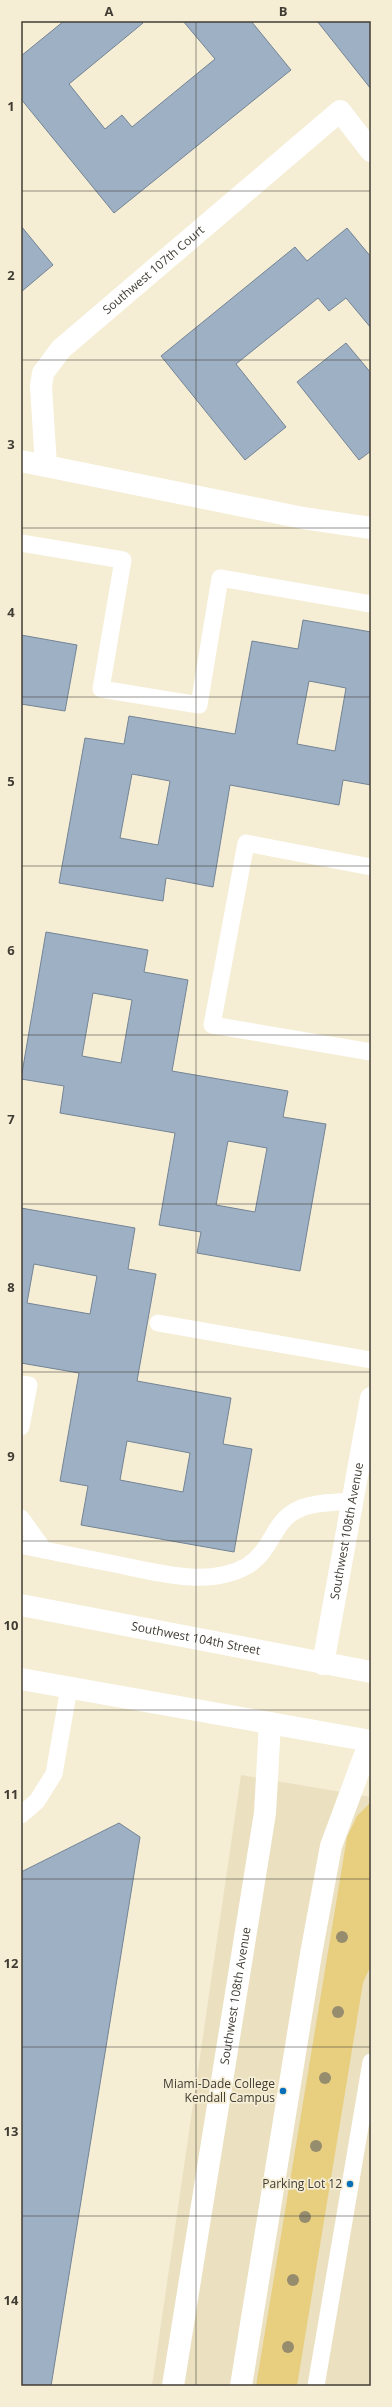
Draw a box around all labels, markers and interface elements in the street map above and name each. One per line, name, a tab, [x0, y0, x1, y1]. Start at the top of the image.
text: A	[105, 2, 114, 20]
text: B	[279, 2, 288, 20]
text: 1	[7, 97, 15, 115]
street label: Southwest 107th Court	[99, 221, 208, 318]
text: 2	[7, 266, 15, 284]
text: 3	[7, 435, 15, 453]
text: 4	[7, 603, 15, 621]
text: 5	[7, 772, 15, 790]
text: 6	[7, 941, 15, 959]
text: 7	[7, 1110, 15, 1128]
text: 8	[7, 1278, 15, 1296]
text: 9	[7, 1447, 15, 1465]
street label: Southwest 108th Avenue	[326, 1461, 367, 1601]
text: 10	[4, 1616, 18, 1634]
street label: Southwest 104th Street	[130, 1617, 262, 1659]
text: 11	[4, 1785, 18, 1803]
street label: Southwest 108th Avenue	[216, 1926, 255, 2066]
text: 12	[4, 1954, 19, 1972]
place label: Miami-Dade College Kendall Campus	[163, 2075, 275, 2106]
marker: Miami-Dade College Kendall Campus	[278, 2086, 288, 2096]
text: 13	[4, 2122, 18, 2140]
place label: Parking Lot 12	[262, 2175, 342, 2192]
marker: Parking Lot 12	[345, 2179, 355, 2189]
text: 14	[4, 2291, 19, 2309]

